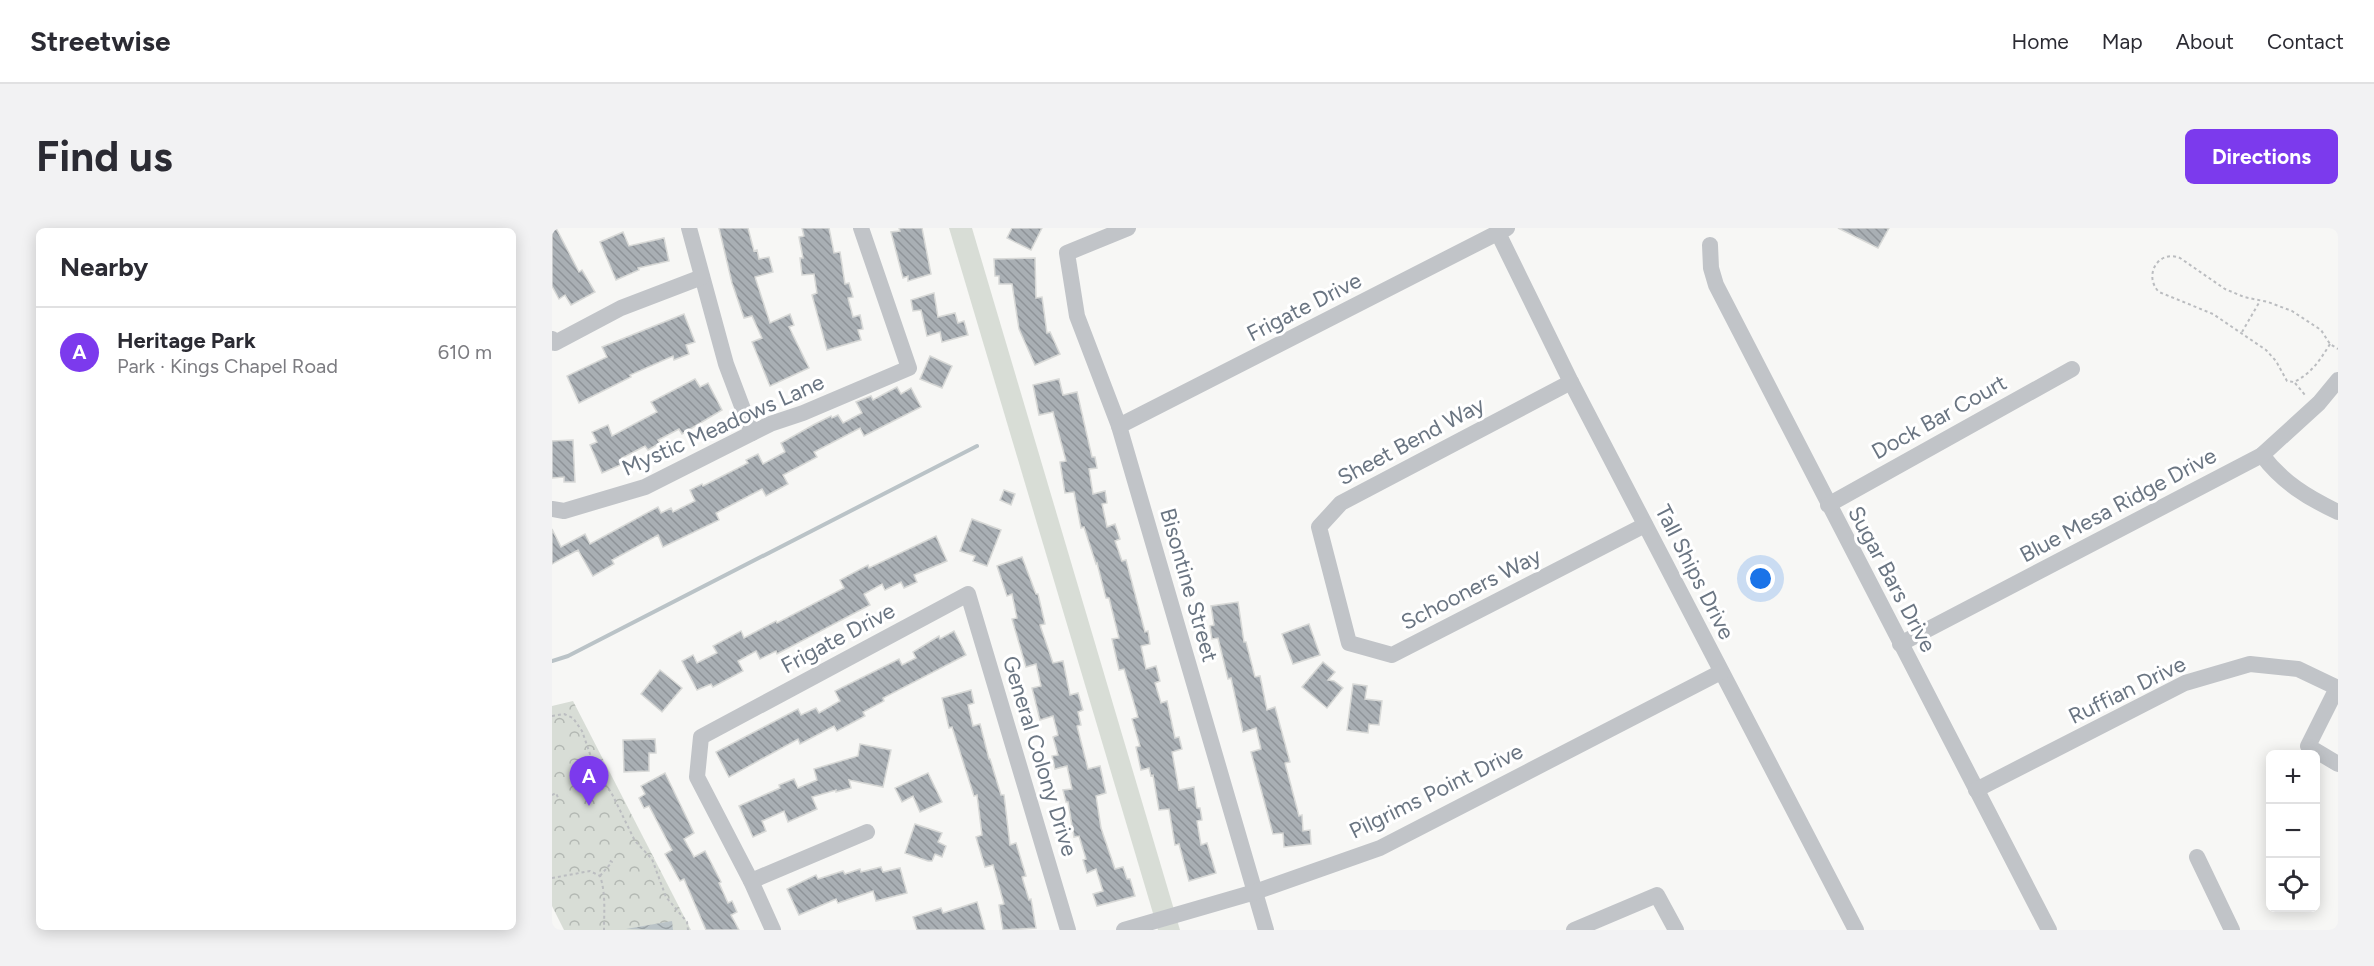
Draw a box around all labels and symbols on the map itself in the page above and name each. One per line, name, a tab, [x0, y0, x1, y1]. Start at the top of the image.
street label: Frigate Drive	[1242, 267, 1366, 347]
street label: Mystic Meadows Lane	[618, 368, 828, 482]
street label: Dock Bar Court	[1867, 369, 2011, 465]
street label: Sheet Bend Way	[1333, 391, 1489, 491]
street label: Blue Mesa Ridge Drive	[2015, 442, 2221, 568]
street label: Tall Ships Drive	[1649, 500, 1741, 644]
street label: Sugar Bars Drive	[1842, 501, 1942, 657]
street label: Bisontine Street	[1154, 505, 1224, 665]
street label: Schooners Way	[1396, 542, 1546, 636]
your location	[1746, 564, 1775, 593]
street label: Frigate Drive	[776, 597, 900, 679]
street label: Ruffian Drive	[2064, 650, 2190, 730]
street label: General Colony Drive	[997, 653, 1083, 859]
street label: Pilgrims Point Drive	[1345, 737, 1527, 845]
pin: A	[570, 756, 609, 806]

